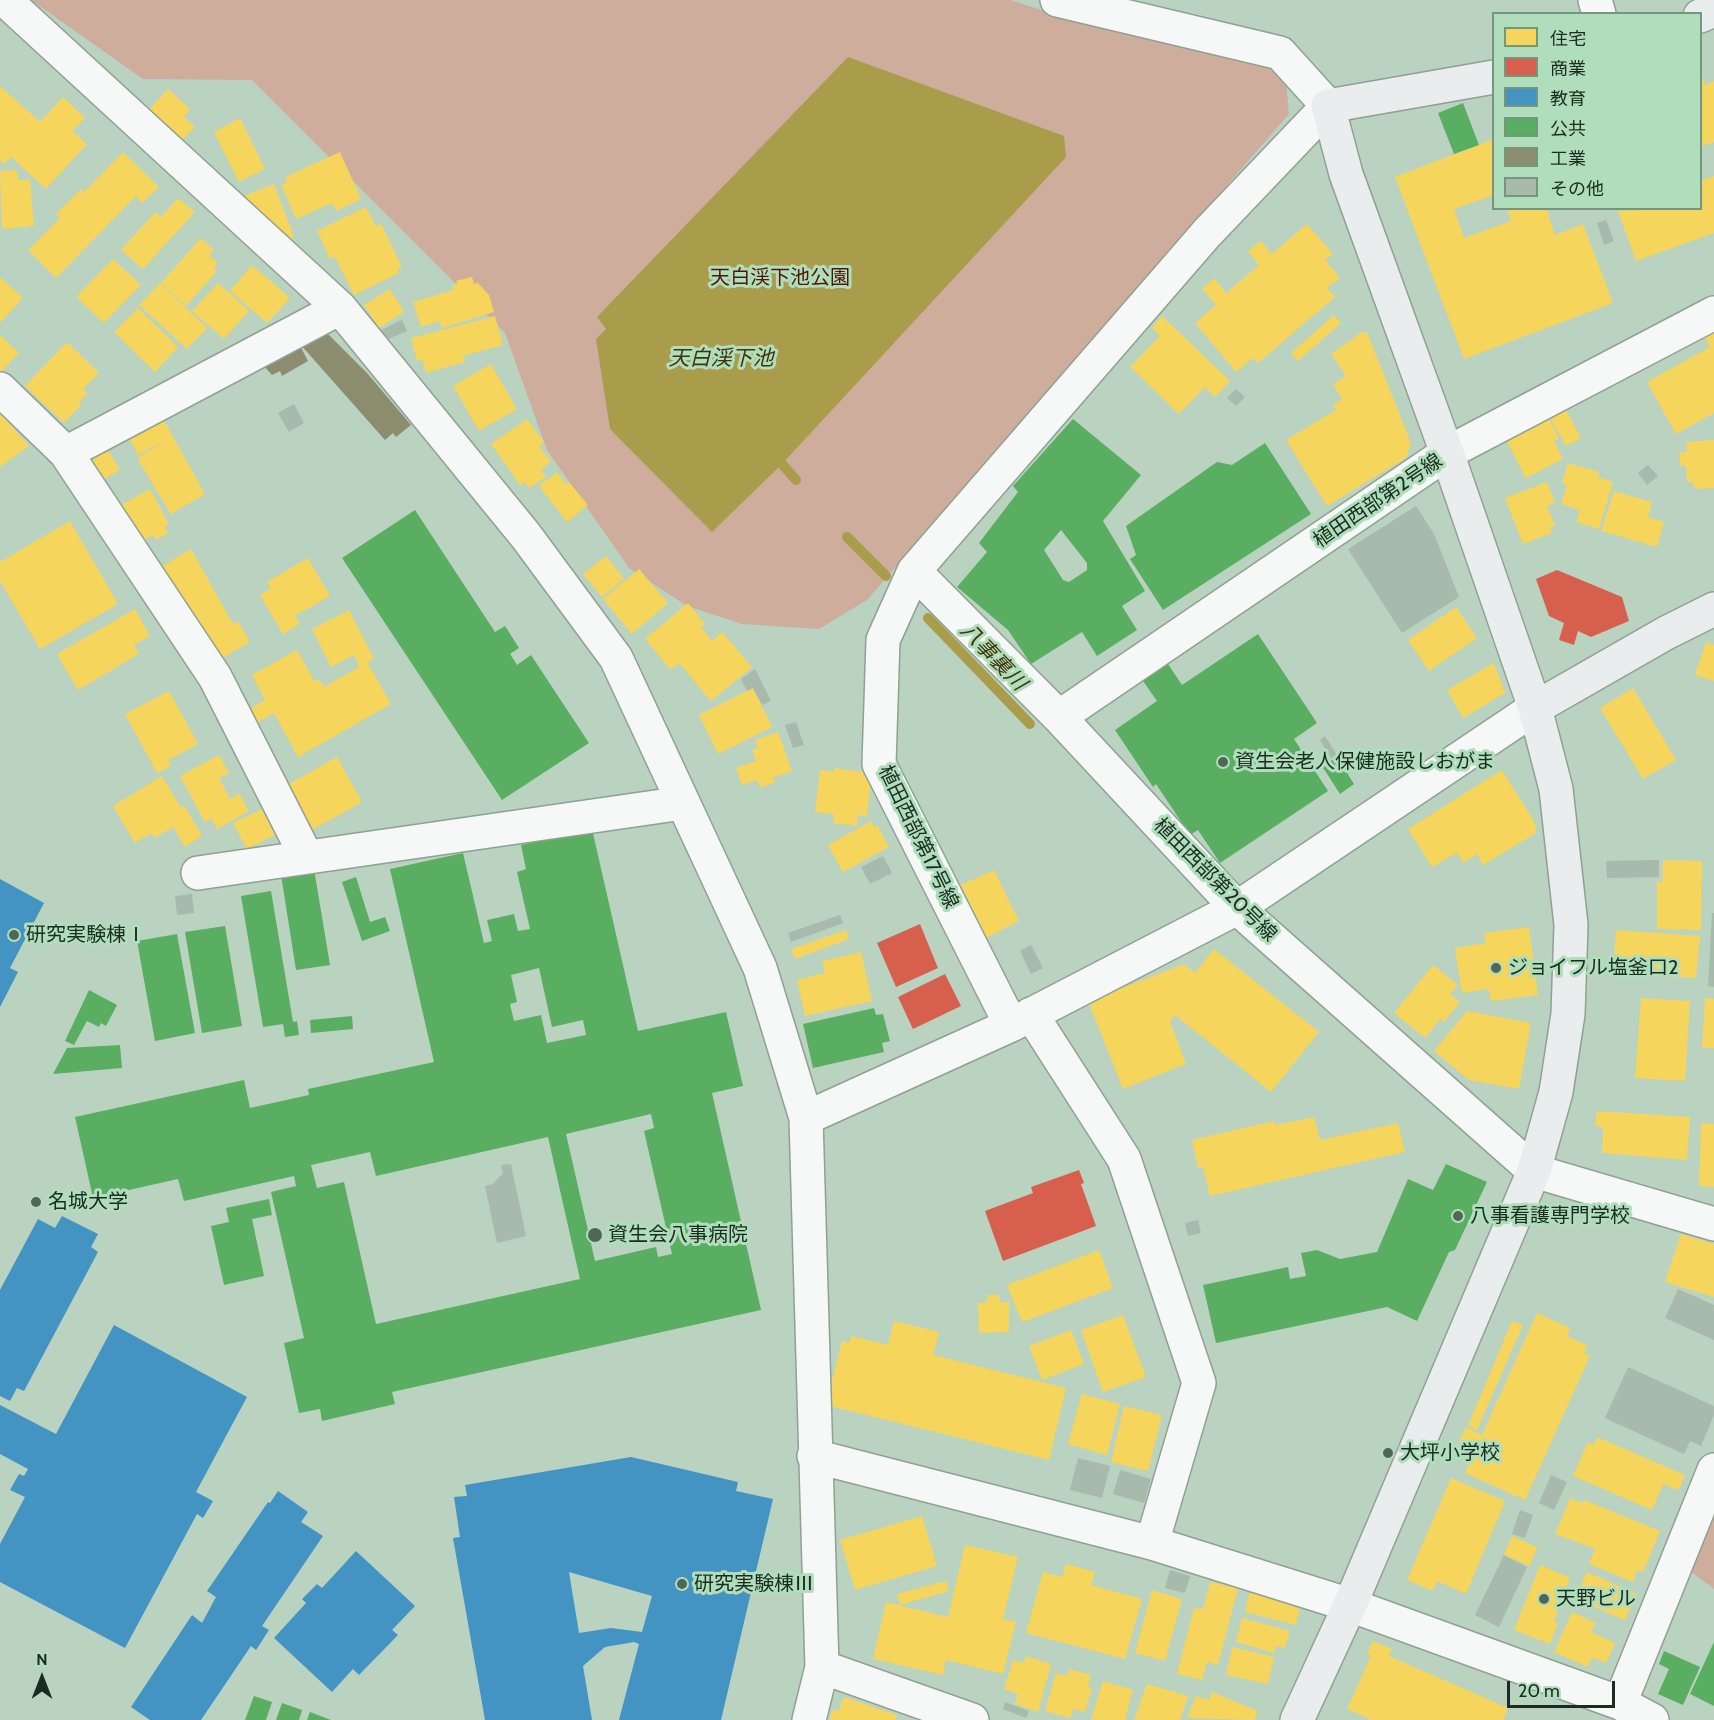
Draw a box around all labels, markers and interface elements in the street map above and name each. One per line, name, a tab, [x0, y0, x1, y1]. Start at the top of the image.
legend	[1492, 12, 1702, 210]
text: 住宅	[1550, 28, 1586, 50]
text: 商業	[1550, 58, 1586, 80]
text: 教育	[1550, 88, 1586, 110]
text: 公共	[1550, 118, 1586, 140]
text: 工業	[1550, 148, 1586, 170]
text: その他	[1550, 178, 1604, 200]
park label: 天白渓下池公園	[710, 266, 850, 290]
water label: 天白渓下池	[669, 346, 773, 372]
street label: 植田西部第2号線	[1309, 449, 1447, 553]
water label: 八事裏川	[955, 618, 1031, 696]
place label: 資生会老人保健施設しおがま	[1235, 750, 1495, 774]
marker: 資生会老人保健施設しおがま	[1216, 755, 1230, 769]
street label: 植田西部第17号線	[873, 761, 963, 913]
street label: 植田西部第20号線	[1148, 813, 1282, 947]
place label: 研究実験棟Ⅰ	[26, 923, 146, 947]
marker: 研究実験棟Ⅰ	[7, 928, 21, 942]
place label: ジョイフル塩釜口2	[1508, 956, 1678, 980]
marker: ジョイフル塩釜口2	[1489, 961, 1503, 975]
place label: 名城大学	[48, 1190, 128, 1214]
marker: 名城大学	[29, 1195, 43, 1209]
place label: 八事看護専門学校	[1470, 1204, 1630, 1228]
marker: 八事看護専門学校	[1451, 1209, 1465, 1223]
place label: 資生会八事病院	[608, 1223, 748, 1247]
marker: 資生会八事病院	[586, 1226, 604, 1244]
place label: 大坪小学校	[1400, 1441, 1500, 1465]
marker: 大坪小学校	[1381, 1446, 1395, 1460]
place label: 研究実験棟Ⅲ	[694, 1572, 814, 1596]
marker: 研究実験棟Ⅲ	[675, 1577, 689, 1591]
place label: 天野ビル	[1556, 1587, 1636, 1611]
marker: 天野ビル	[1537, 1592, 1551, 1606]
north arrow	[12, 1648, 72, 1708]
text: N	[36, 1650, 48, 1669]
scale bar	[1510, 1669, 1618, 1707]
text: 20 m	[1518, 1680, 1560, 1702]

